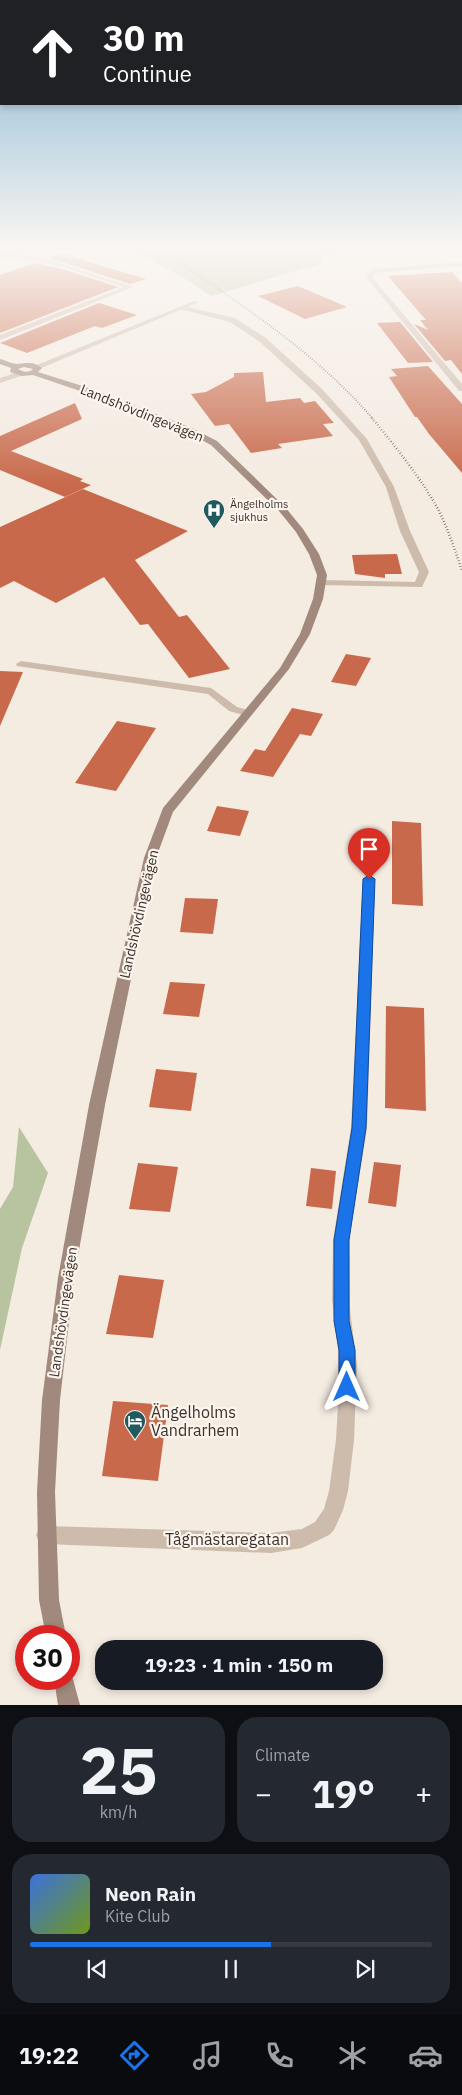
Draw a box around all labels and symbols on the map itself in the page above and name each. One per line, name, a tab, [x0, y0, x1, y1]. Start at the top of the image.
street label: Landshövdingevägen	[78, 380, 206, 446]
place label: Ängelholms sjukhus	[230, 497, 288, 524]
hospital icon: Ängelholms sjukhus	[202, 498, 226, 529]
pin	[348, 828, 390, 879]
street label: Landshövdingevägen	[115, 848, 163, 980]
street label: Landshövdingevägen	[45, 1246, 81, 1378]
position arrow	[320, 1360, 372, 1412]
place label: Ängelholms Vandrarhem	[151, 1402, 239, 1440]
hotel icon: Ängelholms Vandrarhem	[123, 1409, 147, 1440]
street label: Tågmästaregatan	[165, 1529, 289, 1549]
speed limit sign: 30	[15, 1625, 80, 1690]

